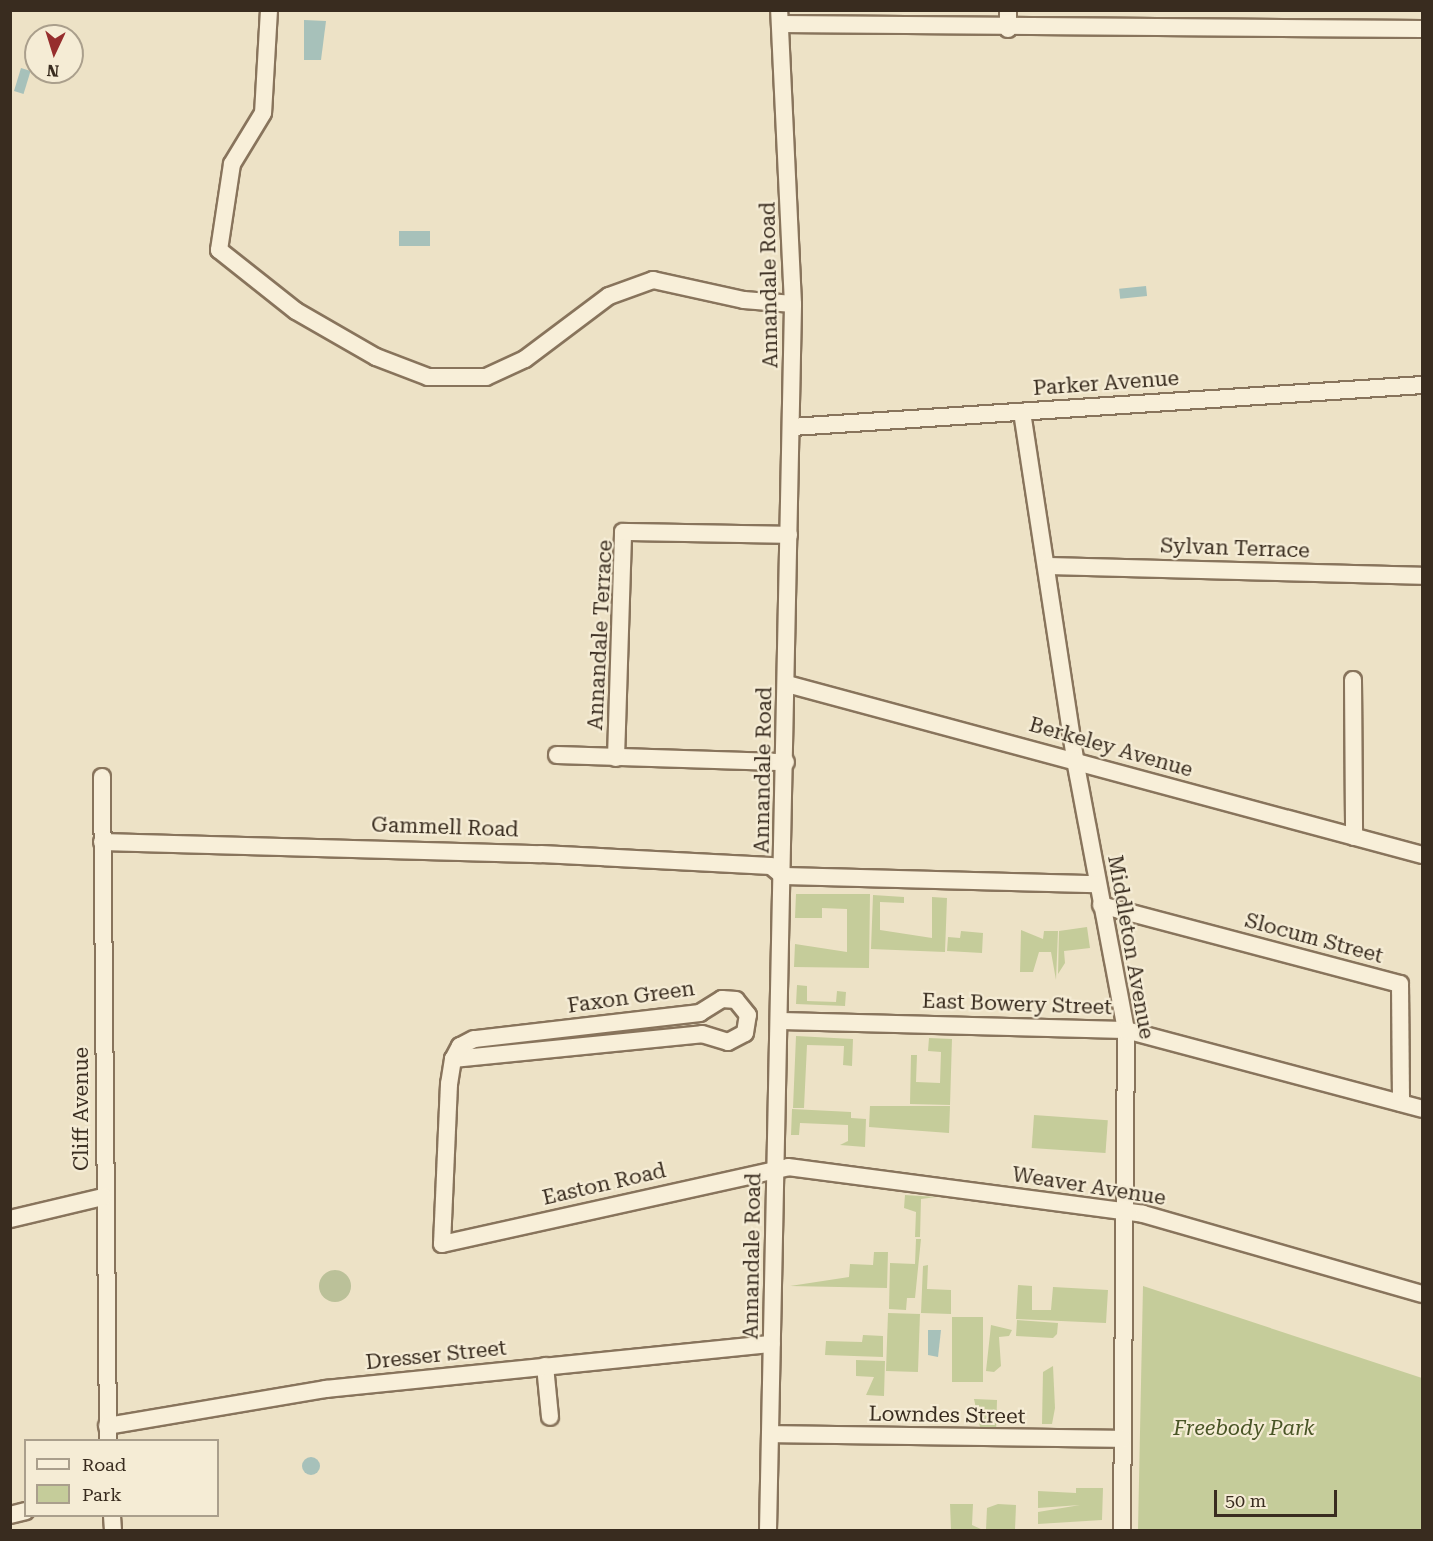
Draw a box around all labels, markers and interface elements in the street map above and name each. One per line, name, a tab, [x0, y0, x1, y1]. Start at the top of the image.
north arrow	[24, 24, 84, 84]
text: N	[46, 61, 60, 80]
street label: Annandale Road	[755, 202, 783, 368]
street label: Parker Avenue	[1032, 365, 1180, 401]
street label: Sylvan Terrace	[1160, 533, 1310, 563]
street label: Annandale Terrace	[582, 539, 618, 731]
street label: Annandale Road	[749, 687, 777, 853]
street label: Berkeley Avenue	[1026, 712, 1196, 782]
street label: Gammell Road	[371, 812, 519, 842]
street label: Middleton Avenue	[1102, 853, 1160, 1041]
street label: Slocum Street	[1242, 907, 1386, 969]
street label: Faxon Green	[566, 976, 696, 1018]
street label: East Bowery Street	[922, 988, 1112, 1020]
street label: Cliff Avenue	[68, 1047, 94, 1171]
street label: Easton Road	[540, 1158, 668, 1210]
street label: Weaver Avenue	[1010, 1161, 1168, 1211]
street label: Annandale Road	[738, 1173, 766, 1339]
street label: Dresser Street	[364, 1335, 508, 1375]
street label: Lowndes Street	[868, 1401, 1026, 1429]
park label: Freebody Park	[1173, 1415, 1315, 1441]
legend	[24, 1439, 219, 1517]
text: Road	[82, 1454, 126, 1475]
scale bar	[1217, 1478, 1340, 1516]
text: Park	[82, 1484, 122, 1505]
text: 50 m	[1225, 1490, 1266, 1511]

